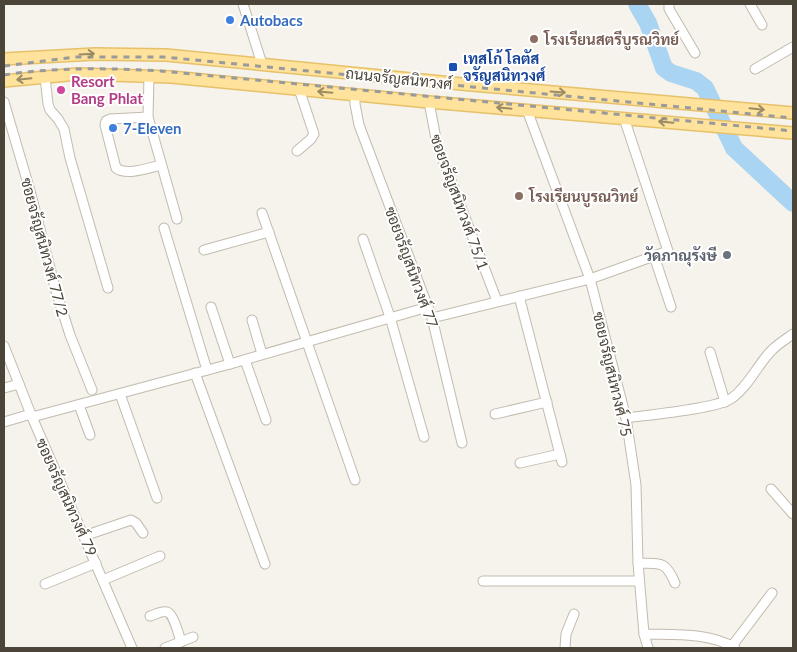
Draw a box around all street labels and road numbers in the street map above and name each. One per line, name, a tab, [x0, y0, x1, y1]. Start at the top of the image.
street label: ถนนจรัญสนิทวงศ์	[344, 63, 453, 94]
street label: ซอยจรัญสนิทวงศ์ 75/1	[426, 132, 493, 273]
street label: ซอยจรัญสนิทวงศ์ 77/2	[17, 176, 72, 319]
street label: ซอยจรัญสนิทวงศ์ 77	[381, 204, 442, 331]
street label: ซอยจรัญสนิทวงศ์ 75	[589, 310, 636, 438]
street label: ซอยจรัญสนิทวงศ์ 79	[32, 435, 101, 559]

